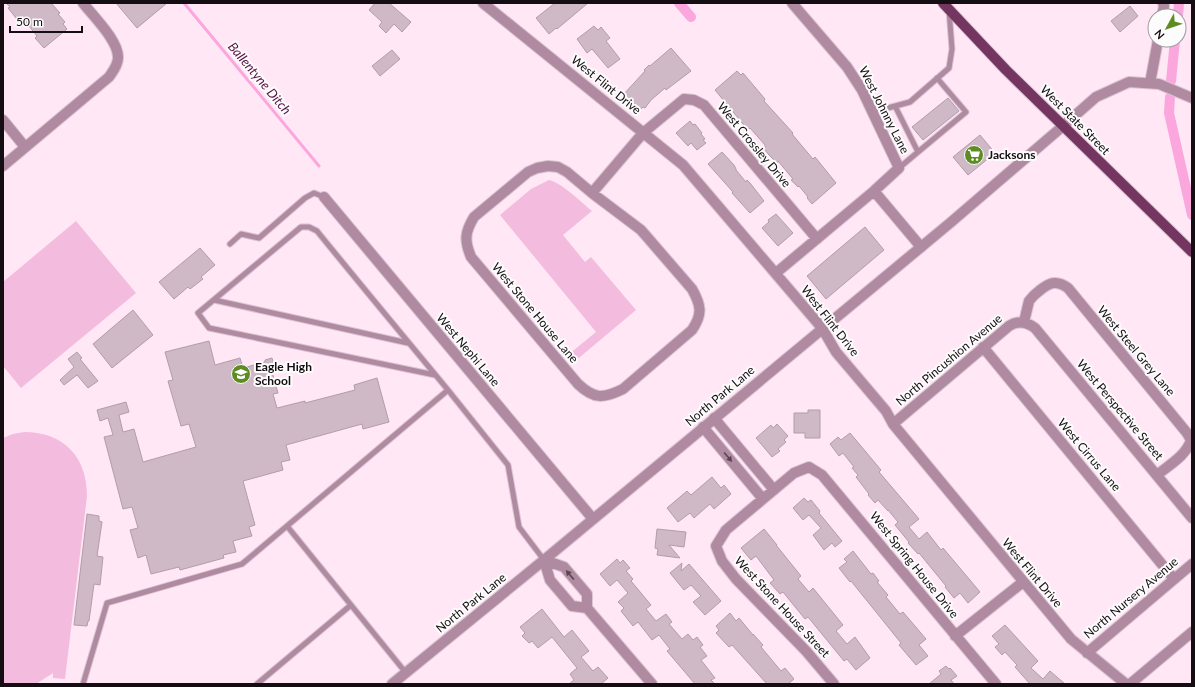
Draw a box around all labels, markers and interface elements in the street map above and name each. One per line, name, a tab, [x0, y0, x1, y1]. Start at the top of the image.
scale bar	[10, 8, 82, 34]
north arrow	[1147, 8, 1187, 48]
text: 50 m	[16, 14, 43, 29]
text: N	[1151, 27, 1167, 42]
water label: Ballentyne Ditch	[225, 39, 295, 118]
street label: West Flint Drive	[568, 52, 644, 117]
street label: West Johnny Lane	[856, 64, 913, 156]
street label: West State Street	[1037, 82, 1114, 158]
street label: West Crossley Drive	[714, 99, 794, 190]
supermarket icon: Jacksons	[963, 144, 985, 166]
place label: Jacksons	[988, 147, 1035, 162]
street label: West Stone House Lane	[489, 259, 582, 366]
street label: West Flint Drive	[798, 282, 863, 359]
street label: West Steel Grey Lane	[1094, 303, 1178, 399]
street label: West Nephi Lane	[434, 310, 503, 389]
street label: North Pincushion Avenue	[893, 311, 1005, 408]
street label: West Perspective Street	[1074, 356, 1167, 464]
place label: Eagle High School	[255, 359, 312, 388]
street label: North Park Lane	[682, 362, 757, 429]
school or university icon: Eagle High School	[230, 363, 252, 385]
street label: West Cirrus Lane	[1055, 415, 1124, 494]
one-way arrow	[724, 452, 733, 463]
street label: West Spring House Drive	[867, 508, 962, 621]
street label: West Flint Drive	[999, 535, 1066, 610]
street label: West Stone House Street	[732, 553, 834, 661]
street label: North Nursery Avenue	[1080, 554, 1181, 641]
one-way arrow	[566, 569, 575, 580]
street label: North Park Lane	[433, 570, 509, 635]

